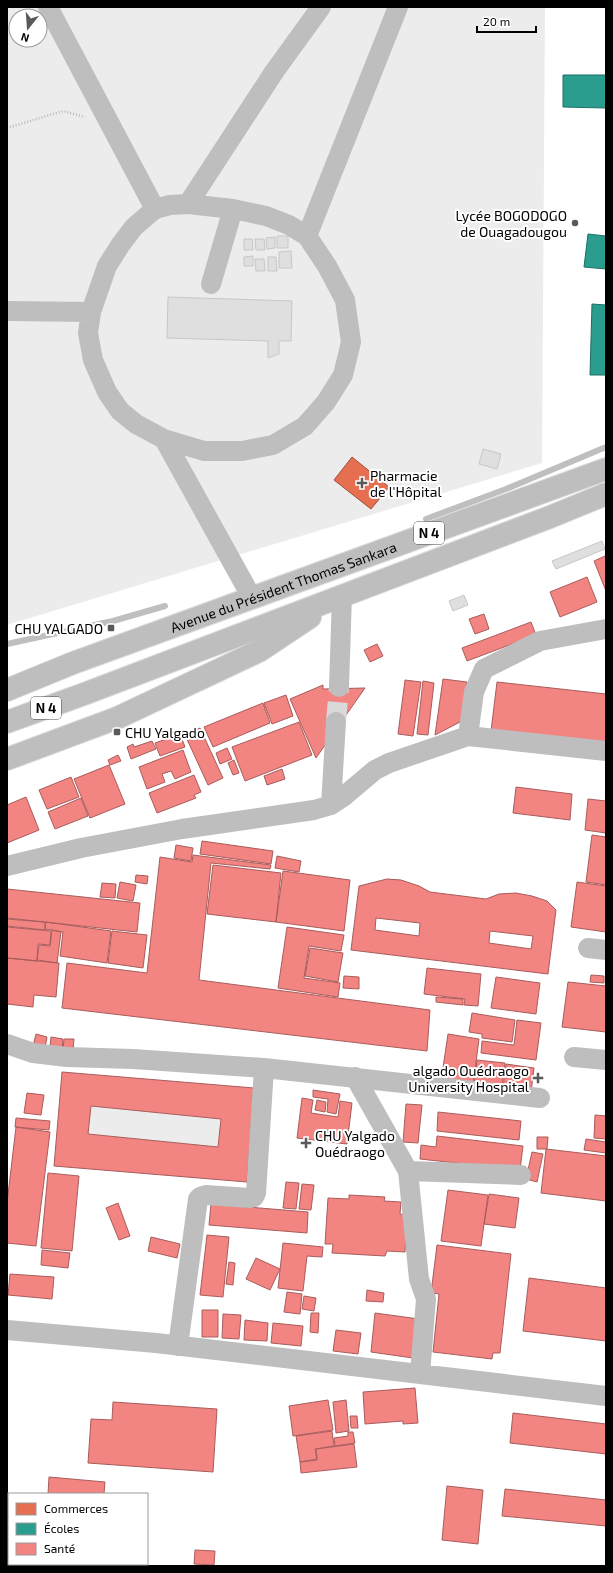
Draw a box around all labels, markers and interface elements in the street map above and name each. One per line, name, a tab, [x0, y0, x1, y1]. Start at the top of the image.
north arrow	[8, 8, 48, 48]
scale bar	[477, 8, 536, 34]
text: 20 m	[483, 14, 510, 28]
text: N	[19, 31, 31, 45]
place label: Lycée BOGODOGO de Ouagadougou	[456, 207, 567, 240]
marker: Lycée BOGODOGO de Ouagadougou	[570, 218, 580, 228]
place label: Pharmacie de l'Hôpital	[370, 467, 442, 500]
marker: Pharmacie de l'Hôpital	[357, 478, 367, 488]
road number: N 4	[414, 522, 444, 544]
street label: Avenue du Président Thomas Sankara	[168, 538, 398, 635]
place label: CHU YALGADO	[15, 620, 103, 637]
marker: CHU YALGADO	[106, 623, 116, 633]
road number: N 4	[31, 697, 61, 719]
place label: CHU Yalgado	[125, 724, 205, 741]
marker: CHU Yalgado	[112, 727, 122, 737]
place label: algado Ouédraogo University Hospital	[408, 1062, 530, 1095]
marker: algado Ouédraogo University Hospital	[532, 1072, 544, 1084]
place label: CHU Yalgado Ouédraogo	[315, 1127, 395, 1160]
marker: CHU Yalgado Ouédraogo	[300, 1137, 312, 1149]
legend	[8, 1493, 148, 1565]
text: Commerces	[44, 1501, 108, 1515]
text: Écoles	[44, 1521, 79, 1535]
text: Santé	[44, 1541, 75, 1555]

